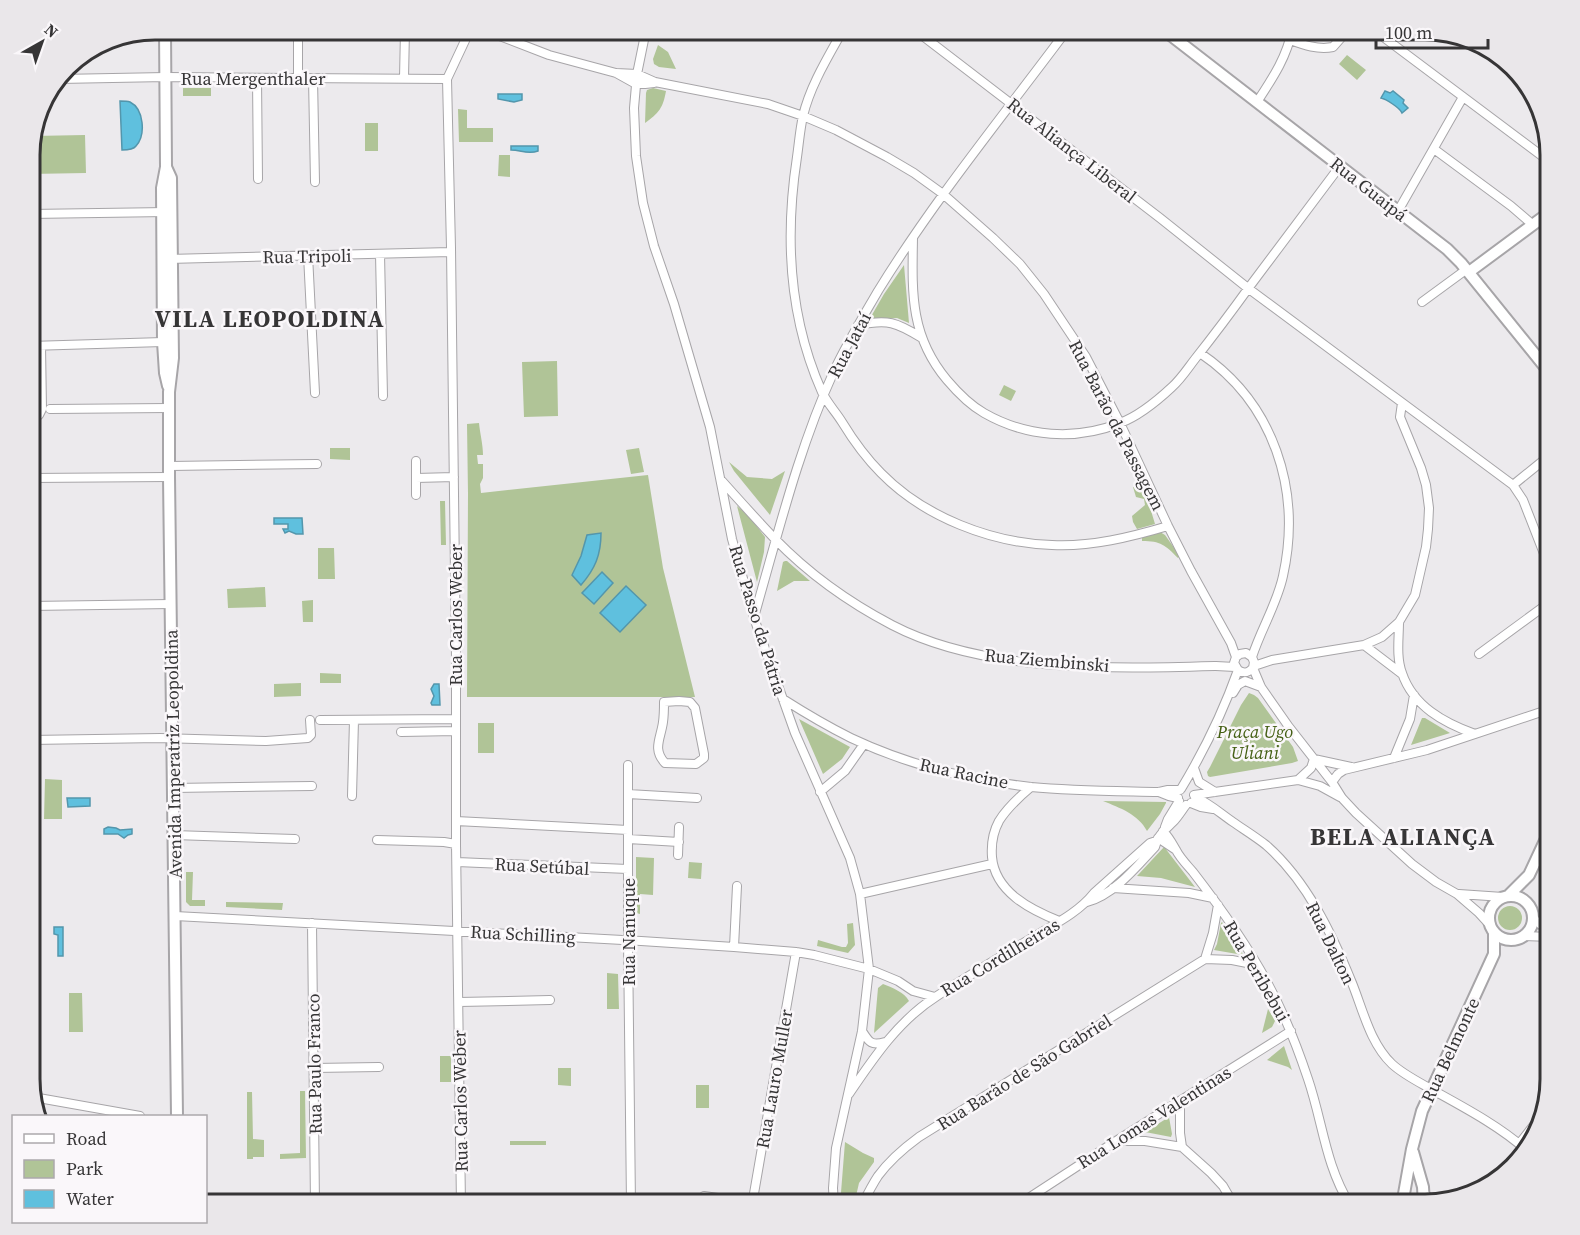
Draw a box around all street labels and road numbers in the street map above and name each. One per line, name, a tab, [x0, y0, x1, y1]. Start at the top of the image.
street label: Rua Mergenthaler	[181, 66, 326, 91]
street label: Rua Aliança Liberal	[1002, 92, 1142, 208]
street label: Rua Guaipá	[1325, 151, 1414, 228]
street label: Rua Tripoli	[262, 243, 352, 269]
street label: Rua Jataí	[821, 308, 877, 382]
street label: Rua Barão da Passagem	[1063, 335, 1171, 515]
street label: Rua Passo da Pátria	[723, 542, 793, 699]
street label: Rua Carlos Weber	[443, 544, 468, 686]
street label: Avenida Imperatriz Leopoldina	[158, 628, 188, 879]
street label: Rua Ziembinski	[983, 642, 1111, 678]
street label: Rua Racine	[917, 751, 1011, 795]
street label: Rua Setúbal	[494, 851, 590, 881]
street label: Rua Nanuque	[616, 878, 641, 986]
street label: Rua Dalton	[1300, 897, 1362, 989]
street label: Rua Cordilheiras	[936, 911, 1064, 1002]
street label: Rua Peribebui	[1218, 916, 1296, 1026]
street label: Rua Schilling	[470, 919, 576, 949]
street label: Rua Paulo Franco	[300, 993, 328, 1135]
street label: Rua Belmonte	[1415, 994, 1485, 1106]
street label: Rua Lauro Muller	[749, 1007, 799, 1151]
street label: Rua Barão de São Gabriel	[932, 1008, 1116, 1136]
street label: Rua Carlos Weber	[446, 1029, 474, 1172]
street label: Rua Lomas Valentinas	[1072, 1059, 1236, 1175]

